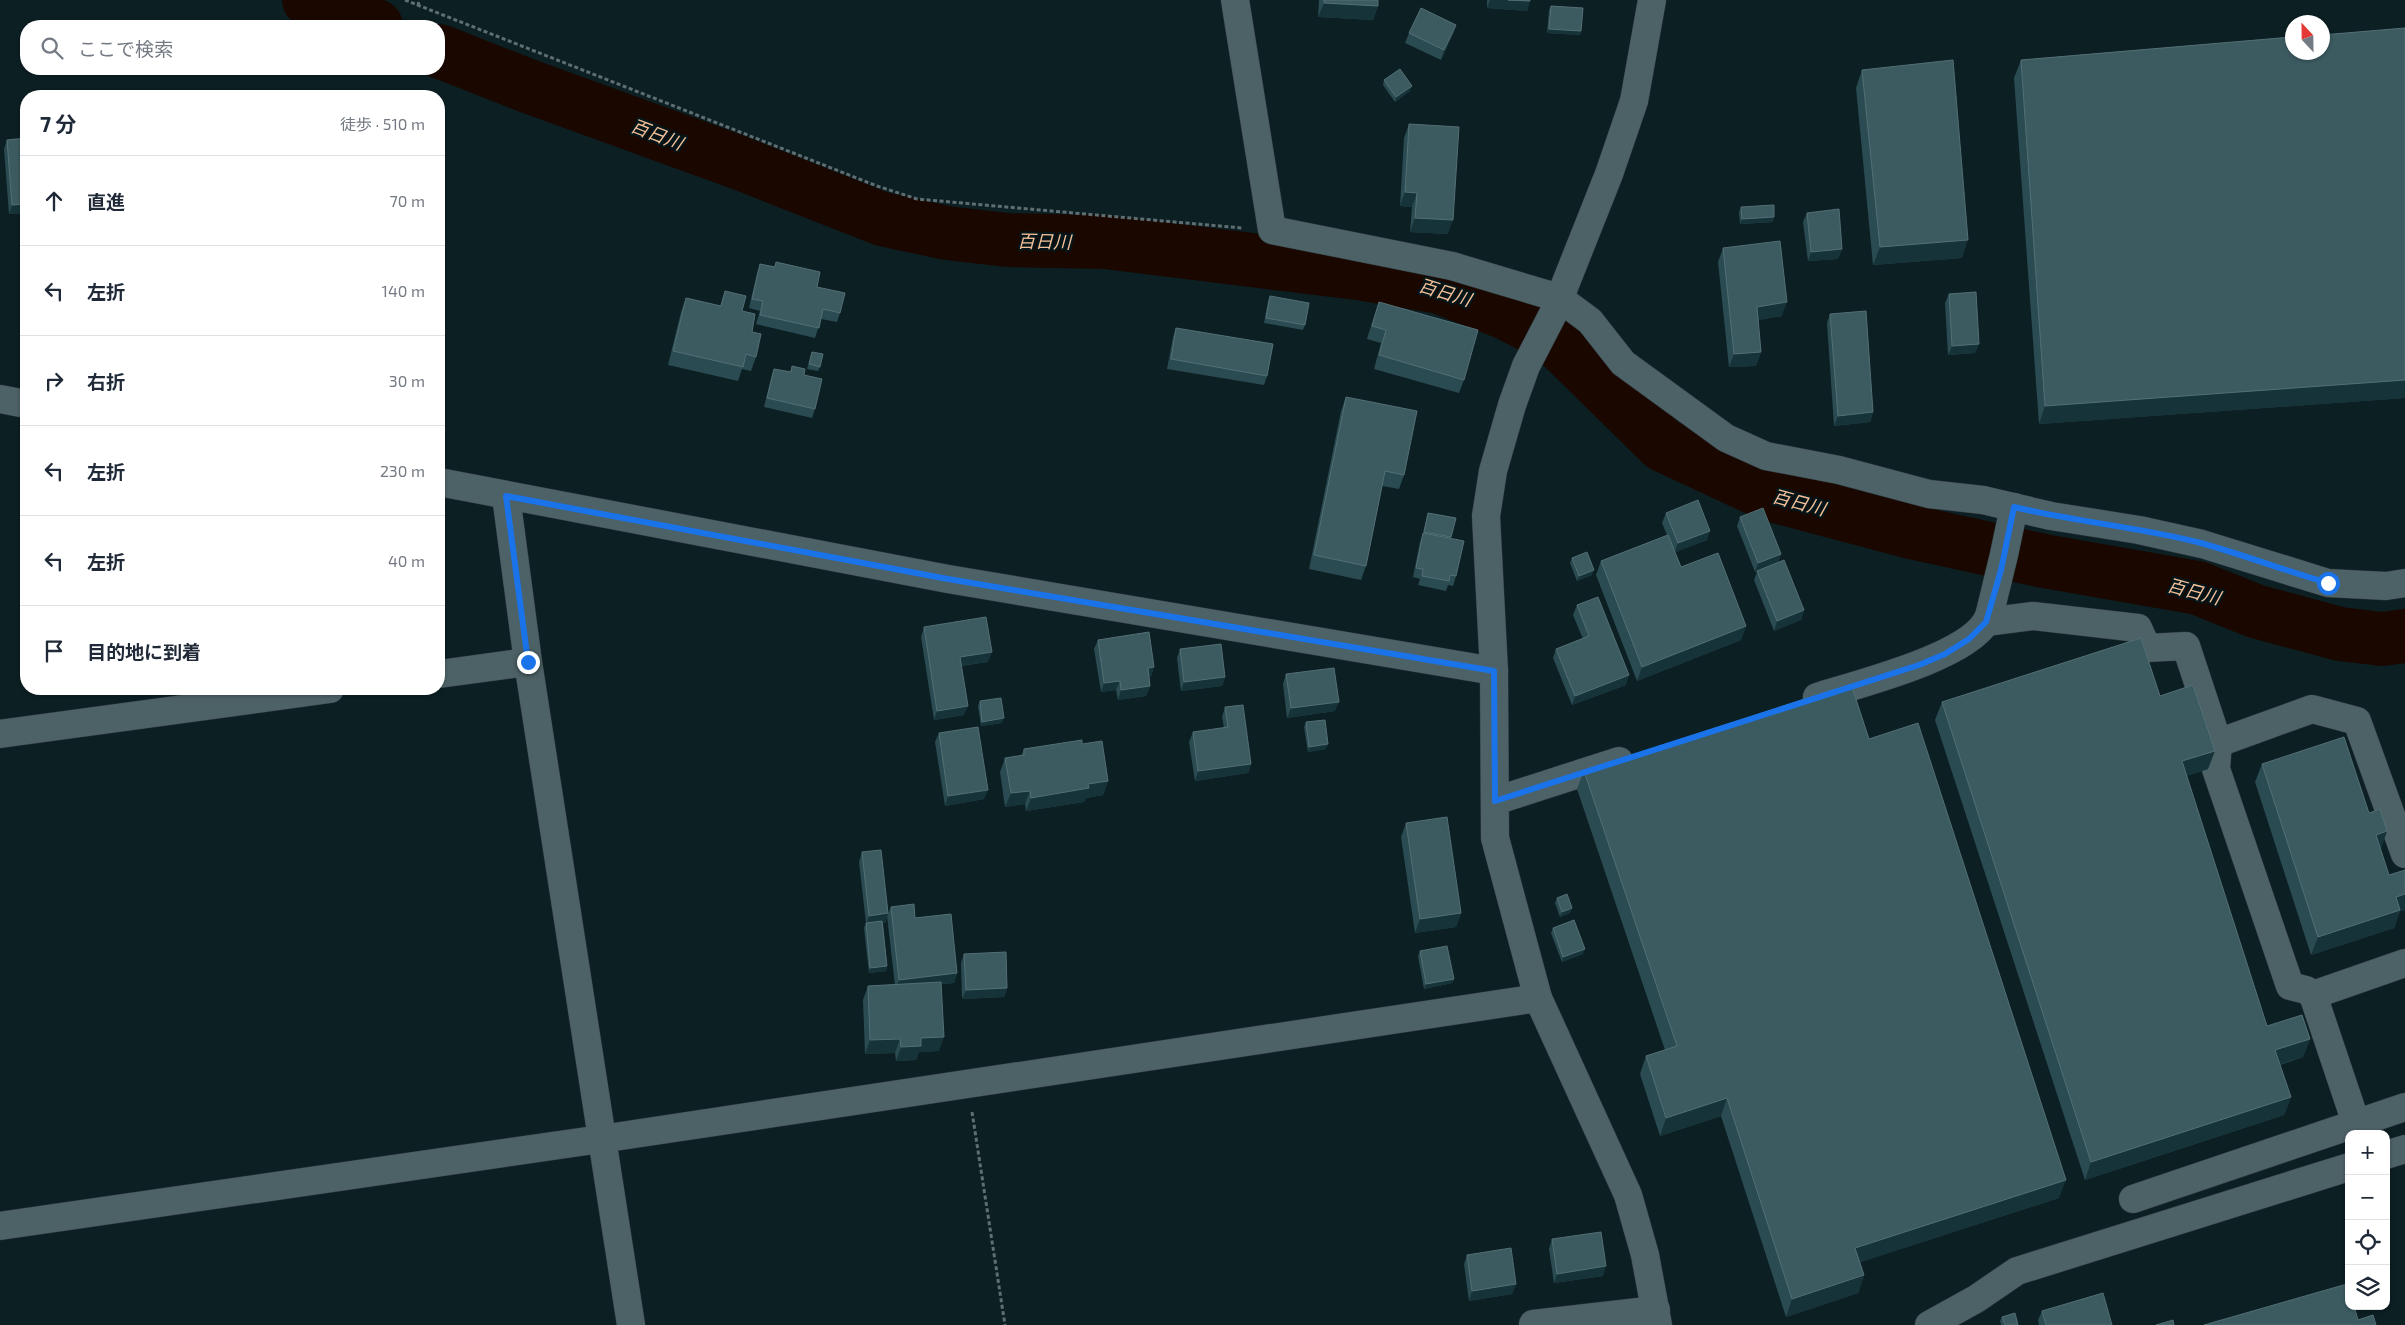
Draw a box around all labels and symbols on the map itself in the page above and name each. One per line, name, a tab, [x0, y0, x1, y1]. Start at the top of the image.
north arrow	[2285, 15, 2330, 60]
water label: 百日川	[628, 114, 688, 155]
water label: 百日川	[1017, 230, 1073, 253]
water label: 百日川	[1416, 274, 1476, 311]
water label: 百日川	[1770, 484, 1830, 520]
route start	[2317, 572, 2340, 595]
water label: 百日川	[2165, 573, 2225, 609]
route end	[517, 651, 540, 674]

